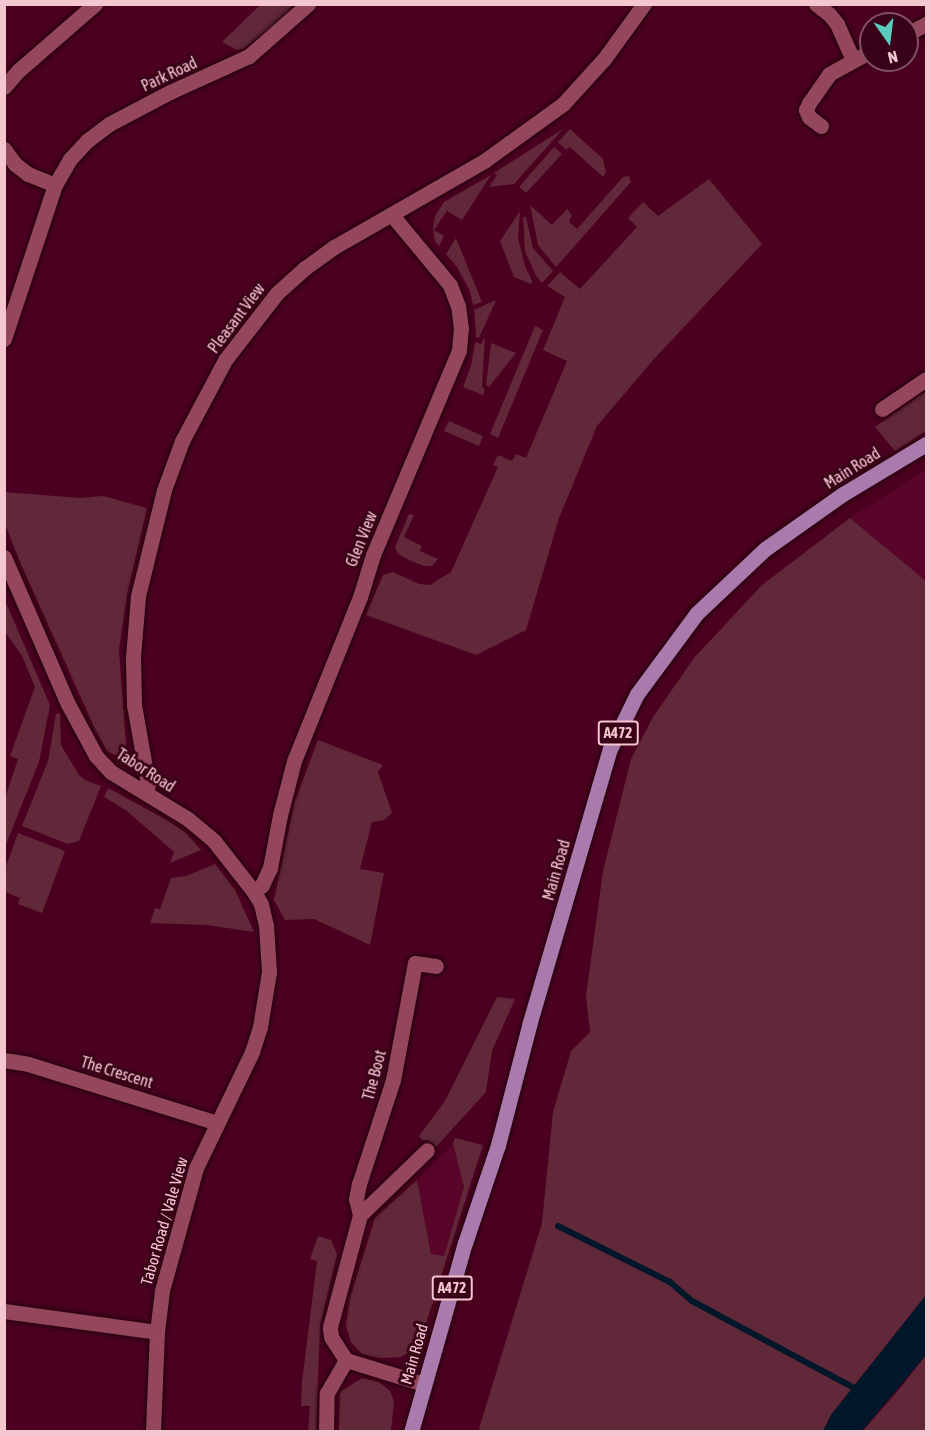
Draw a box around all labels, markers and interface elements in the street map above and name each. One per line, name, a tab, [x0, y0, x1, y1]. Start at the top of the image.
north arrow	[859, 12, 919, 72]
text: N	[886, 48, 900, 67]
street label: Park Road	[138, 53, 200, 95]
street label: Pleasant View	[204, 279, 268, 357]
street label: Main Road	[820, 443, 884, 493]
street label: Glen View	[341, 509, 381, 569]
road number: A472	[597, 721, 639, 745]
street label: Tabor Road	[113, 744, 179, 796]
street label: Main Road	[538, 837, 574, 903]
street label: The Boot	[358, 1048, 390, 1102]
street label: The Crescent	[79, 1052, 155, 1092]
street label: Tabor Road / Vale View	[137, 1155, 191, 1287]
road number: A472	[431, 1276, 473, 1300]
street label: Main Road	[396, 1321, 432, 1387]

